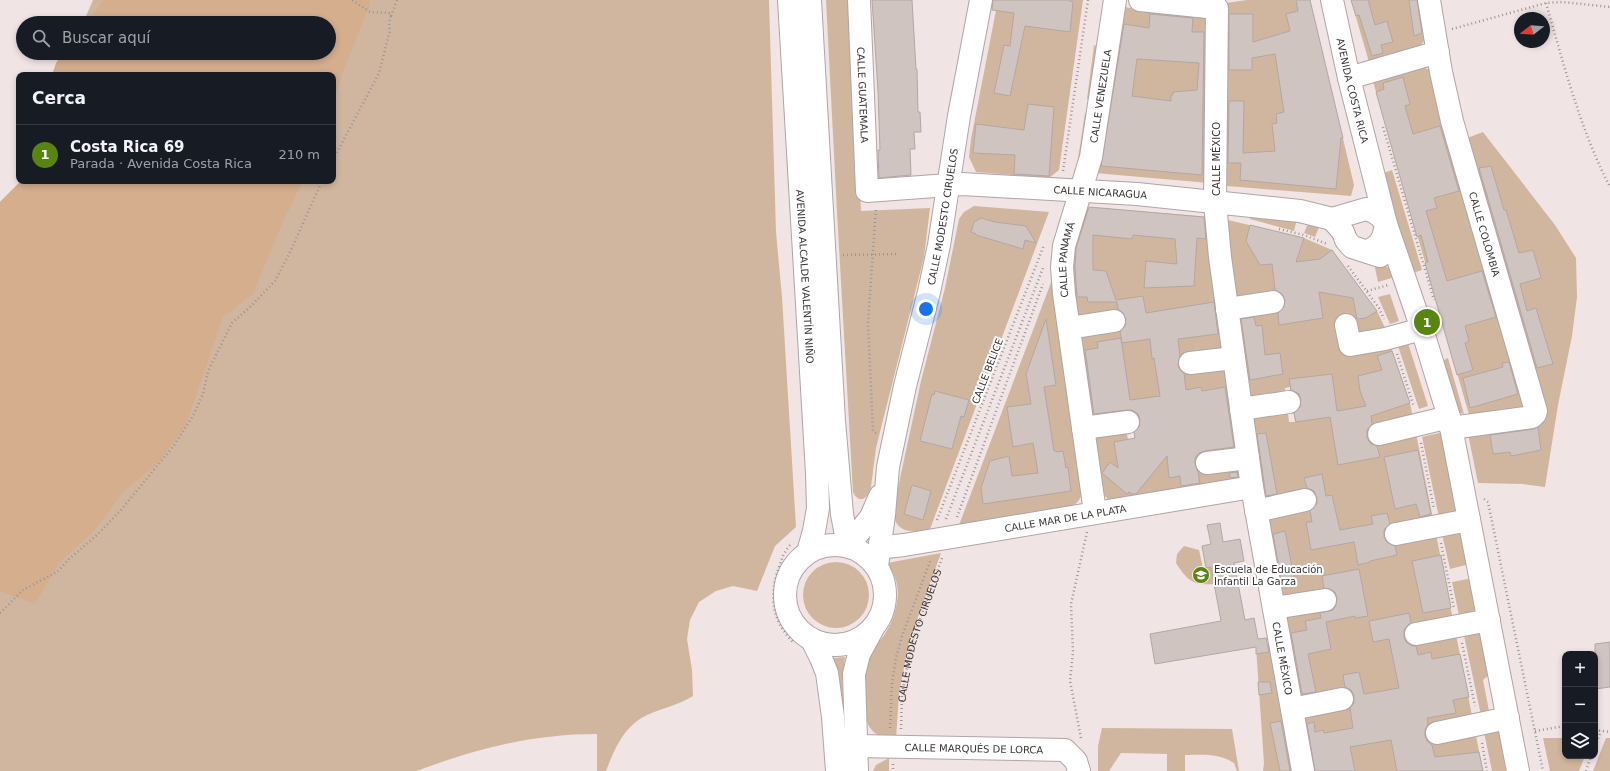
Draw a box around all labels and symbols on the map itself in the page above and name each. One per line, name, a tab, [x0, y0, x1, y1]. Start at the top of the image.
north arrow	[1514, 12, 1550, 48]
street label: AVENIDA COSTA RICA	[1334, 37, 1370, 145]
street label: CALLE GUATEMALA	[855, 47, 870, 143]
street label: CALLE VENEZUELA	[1088, 48, 1113, 144]
street label: CALLE MÉXICO	[1210, 122, 1222, 196]
street label: CALLE MODESTO CIRUELOS	[926, 148, 960, 286]
street label: CALLE NICARAGUA	[1053, 184, 1148, 201]
street label: AVENIDA ALCALDE VALENTÍN NIÑO	[794, 189, 816, 364]
street label: CALLE COLOMBIA	[1467, 191, 1502, 278]
street label: CALLE PANAMÁ	[1057, 220, 1077, 298]
your location	[916, 299, 936, 319]
pin: 1	[1414, 307, 1440, 337]
street label: CALLE BELICE	[970, 337, 1005, 406]
street label: CALLE MAR DE LA PLATA	[1004, 503, 1127, 534]
place label: Escuela de Educación Infantil La Garza	[1214, 564, 1323, 587]
school or university icon: Escuela de Educación Infantil La Garza	[1191, 565, 1211, 585]
street label: CALLE MODESTO CIRUELOS	[897, 568, 944, 702]
street label: CALLE MÉXICO	[1270, 621, 1294, 696]
street label: CALLE MARQUÉS DE LORCA	[905, 742, 1044, 756]

